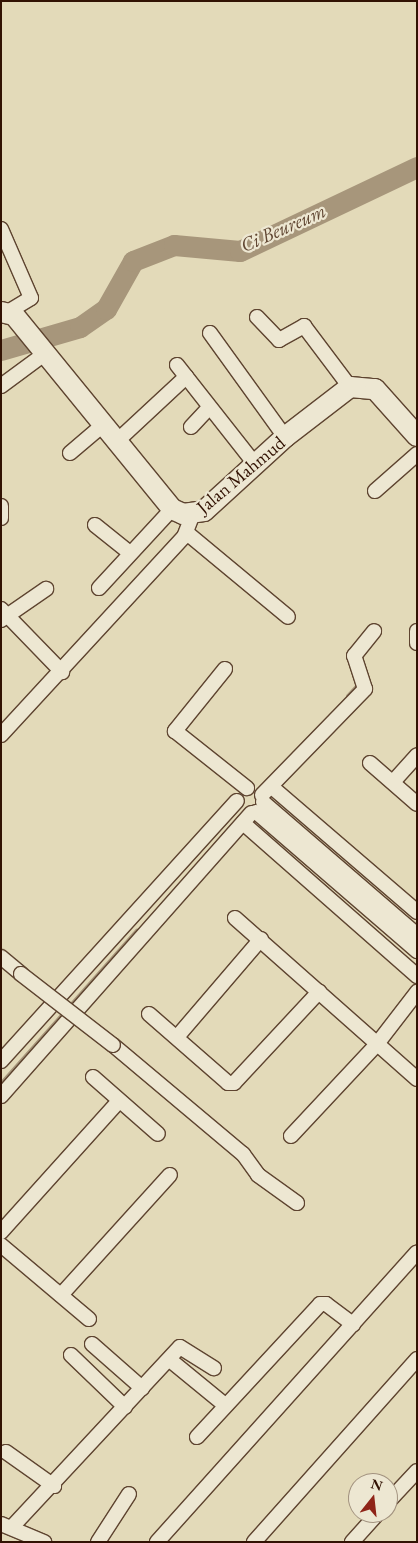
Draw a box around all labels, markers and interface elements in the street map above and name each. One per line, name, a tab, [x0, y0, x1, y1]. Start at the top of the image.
water label: Ci Beureum	[237, 199, 329, 257]
street label: Jalan Mahmud	[192, 431, 290, 519]
north arrow	[348, 1473, 398, 1523]
text: N	[369, 1474, 385, 1495]

